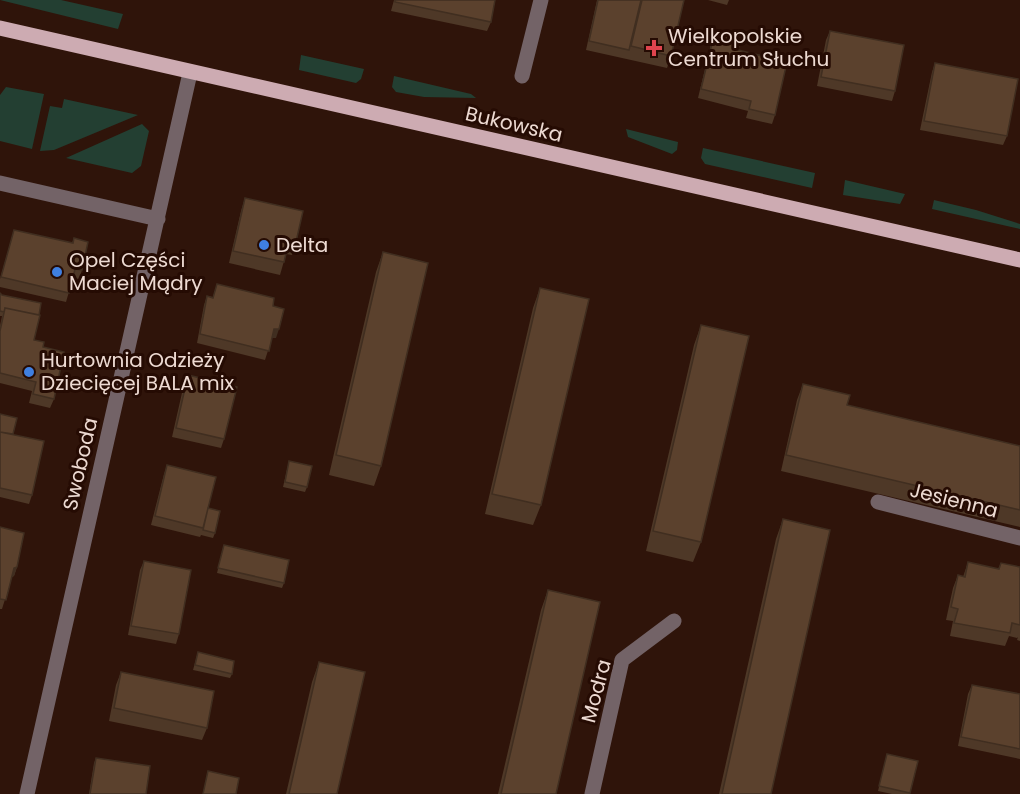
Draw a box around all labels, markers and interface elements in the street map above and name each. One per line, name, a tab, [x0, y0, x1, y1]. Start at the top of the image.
place label: Wielkopolskie Centrum Słuchu	[668, 22, 829, 73]
marker: Wielkopolskie Centrum Słuchu	[645, 39, 663, 57]
street label: Bukowska	[463, 99, 565, 149]
place label: Delta	[276, 231, 328, 259]
marker: Delta	[257, 238, 271, 252]
place label: Opel Części Maciej Mądry	[69, 246, 202, 297]
marker: Opel Części Maciej Mądry	[50, 265, 64, 279]
place label: Hurtownia Odzieży Dziecięcej BALA mix	[41, 346, 235, 397]
marker: Hurtownia Odzieży Dziecięcej BALA mix	[22, 365, 36, 379]
street label: Swoboda	[56, 415, 104, 513]
street label: Jesienna	[907, 476, 1001, 524]
street label: Modra	[574, 656, 618, 726]

